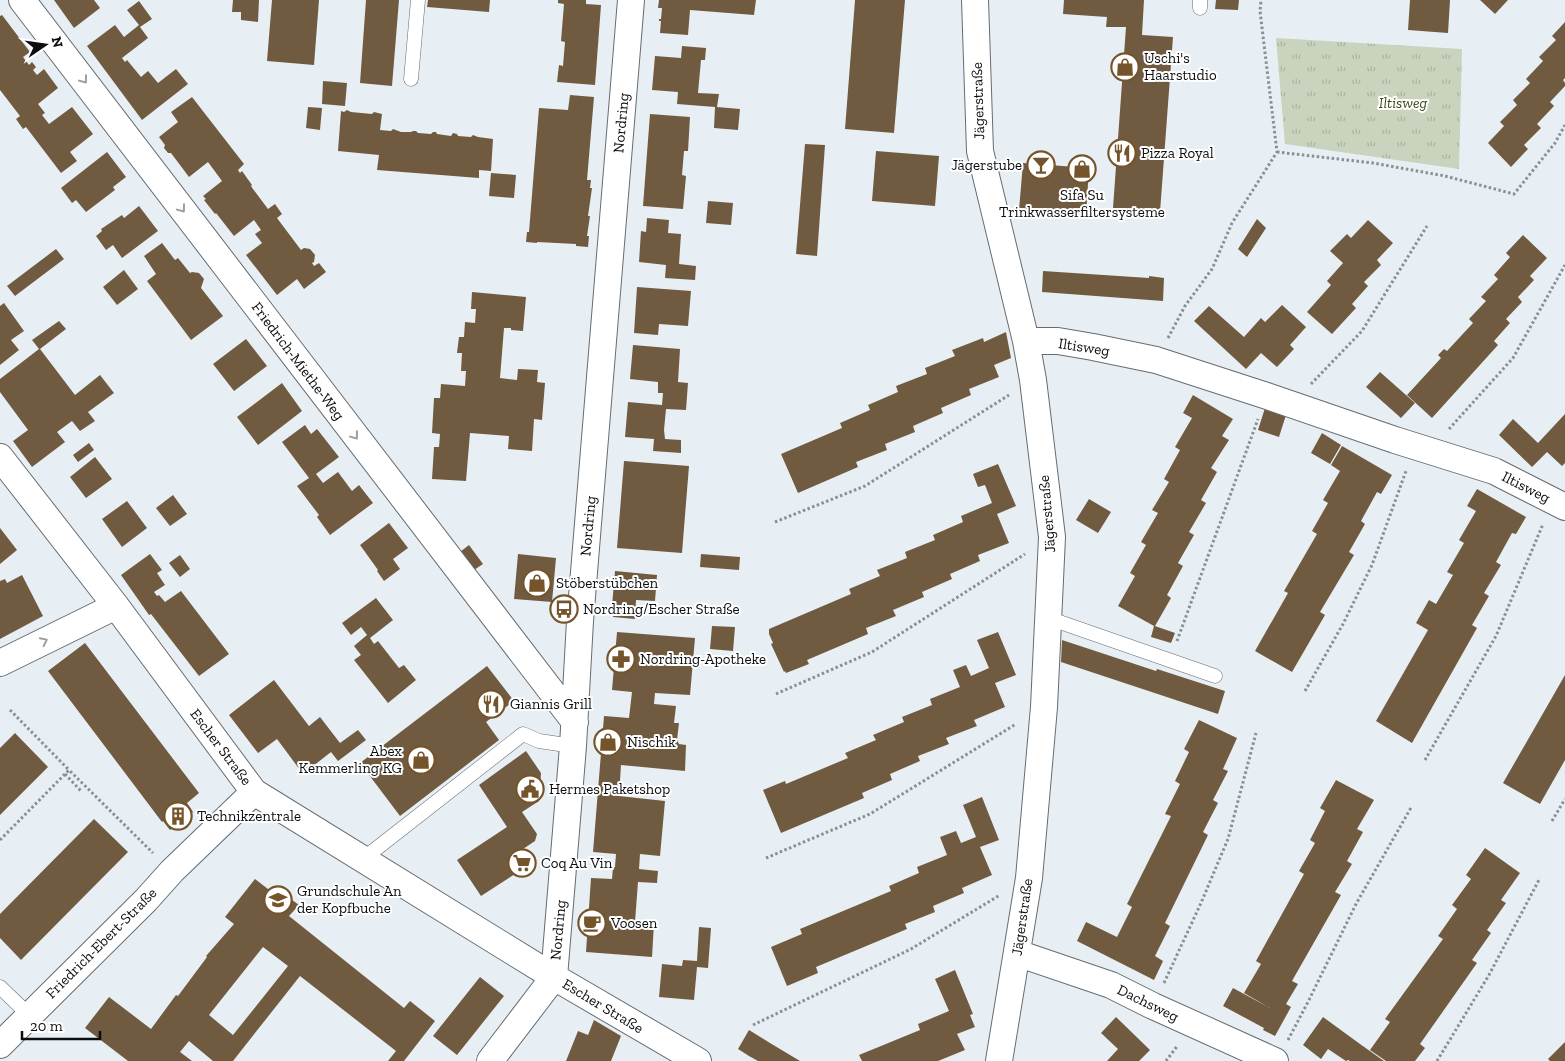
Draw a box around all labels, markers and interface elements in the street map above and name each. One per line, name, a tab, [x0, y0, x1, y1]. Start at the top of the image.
north arrow	[20, 20, 70, 70]
text: N	[48, 35, 67, 50]
place label: Uschi's Haarstudio	[1144, 49, 1217, 84]
shop icon: Uschi's Haarstudio	[1110, 52, 1140, 82]
street label: Jägerstraße	[968, 62, 988, 140]
one-way arrow	[78, 74, 86, 83]
street label: Nordring	[609, 92, 633, 154]
park label: Iltisweg	[1379, 94, 1428, 112]
restaurant icon: Pizza Royal	[1107, 138, 1137, 168]
place label: Pizza Royal	[1141, 144, 1214, 162]
bar icon: Jägerstube	[1026, 150, 1056, 180]
shop icon: Sifa Su Trinkwasserfiltersysteme	[1067, 154, 1097, 184]
place label: Jägerstube	[951, 156, 1022, 174]
place label: Sifa Su Trinkwasserfiltersysteme	[999, 186, 1165, 221]
one-way arrow	[177, 204, 186, 213]
street label: Friedrich-Miethe-Weg	[248, 298, 348, 424]
street label: Iltisweg	[1057, 334, 1111, 360]
one-way arrow	[350, 430, 358, 439]
street label: Iltisweg	[1499, 467, 1553, 507]
street label: Jägerstraße	[1035, 474, 1059, 554]
street label: Nordring	[576, 495, 600, 557]
shop icon: Stöberstübchen	[522, 568, 552, 598]
place label: Stöberstübchen	[556, 574, 659, 592]
bus stop icon: Nordring/Escher Straße	[549, 594, 579, 624]
place label: Nordring/Escher Straße	[583, 600, 740, 618]
one-way arrow	[39, 637, 48, 648]
pharmacy icon: Nordring-Apotheke	[606, 644, 636, 674]
place label: Nordring-Apotheke	[640, 650, 766, 668]
restaurant icon: Giannis Grill	[476, 689, 506, 719]
place label: Giannis Grill	[510, 695, 592, 713]
street label: Escher Straße	[186, 705, 256, 789]
shop icon: Nischik	[593, 727, 623, 757]
place label: Nischik	[627, 733, 676, 751]
place label: Abex Kemmerling KG	[299, 742, 402, 777]
shop icon: Abex Kemmerling KG	[406, 745, 436, 775]
public building icon: Hermes Paketshop	[515, 774, 545, 804]
place label: Hermes Paketshop	[549, 780, 670, 798]
building icon: Technikzentrale	[163, 801, 193, 831]
place label: Technikzentrale	[197, 807, 301, 825]
supermarket icon: Coq Au Vin	[507, 848, 537, 878]
place label: Coq Au Vin	[541, 854, 613, 872]
street label: Jägerstraße	[1008, 877, 1036, 957]
place label: Grundschule An der Kopfbuche	[297, 882, 402, 917]
street label: Friedrich-Ebert-Straße	[42, 884, 160, 1002]
school or university icon: Grundschule An der Kopfbuche	[263, 885, 293, 915]
street label: Nordring	[546, 899, 570, 961]
cafe icon: Voosen	[577, 908, 607, 938]
place label: Voosen	[610, 914, 658, 932]
street label: Escher Straße	[559, 975, 647, 1037]
street label: Dachsweg	[1114, 980, 1182, 1026]
scale bar	[22, 1008, 100, 1040]
text: 20 m	[30, 1017, 63, 1035]

